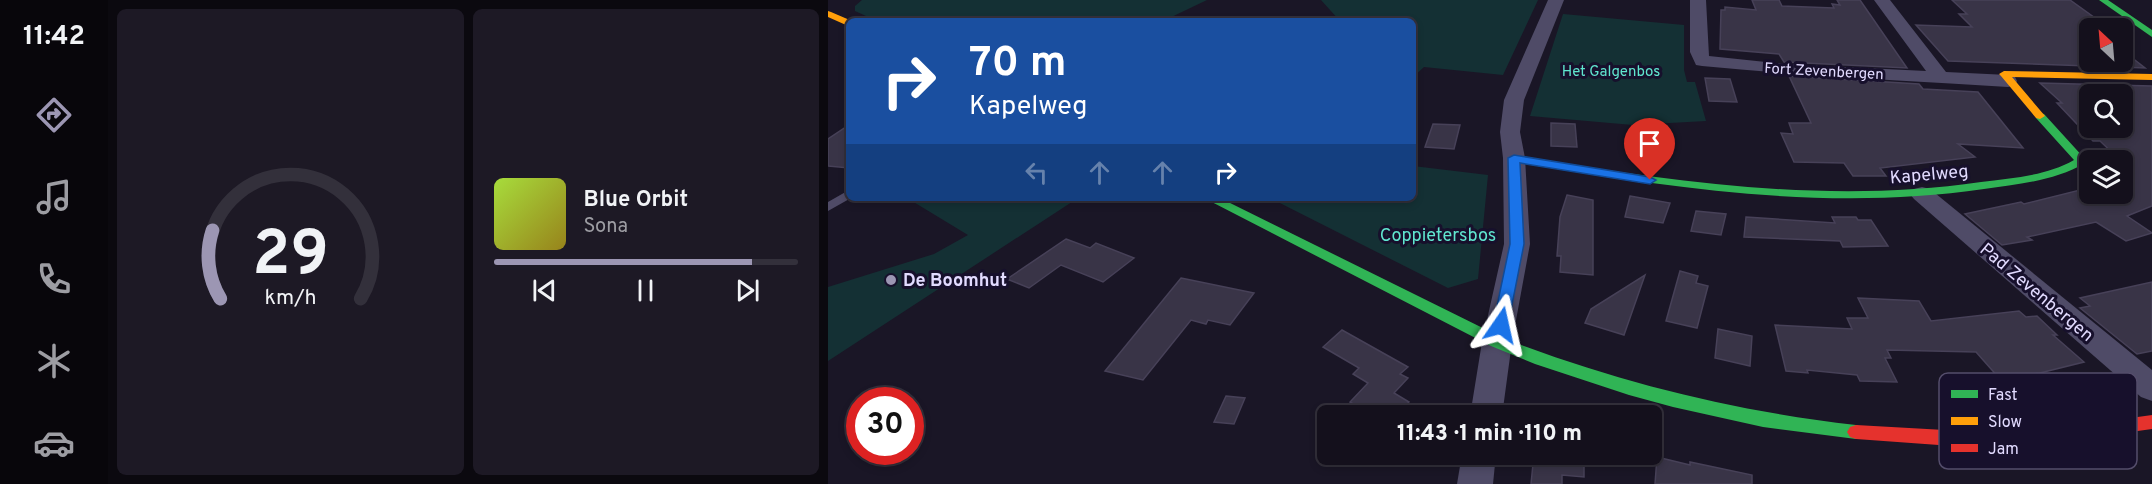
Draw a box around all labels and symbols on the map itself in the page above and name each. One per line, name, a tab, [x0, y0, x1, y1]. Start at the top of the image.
north arrow	[2079, 18, 2133, 72]
street label: Fort Zevenbergen	[1764, 60, 1884, 85]
park label: Het Galgenbos	[1562, 63, 1660, 82]
pin	[1624, 118, 1675, 180]
street label: Kapelweg	[1889, 161, 1969, 190]
park label: Coppietersbos	[1380, 225, 1496, 248]
street label: Pad Zevenbergen	[1974, 239, 2098, 348]
place label: De Boomhut	[903, 270, 1007, 293]
marker: De Boomhut	[884, 273, 898, 287]
position arrow	[1469, 293, 1533, 357]
legend	[1939, 373, 2137, 469]
text: Fast	[1988, 386, 2018, 406]
speed limit sign: 30	[846, 387, 924, 465]
text: Slow	[1988, 413, 2022, 433]
text: Jam	[1988, 440, 2019, 460]

